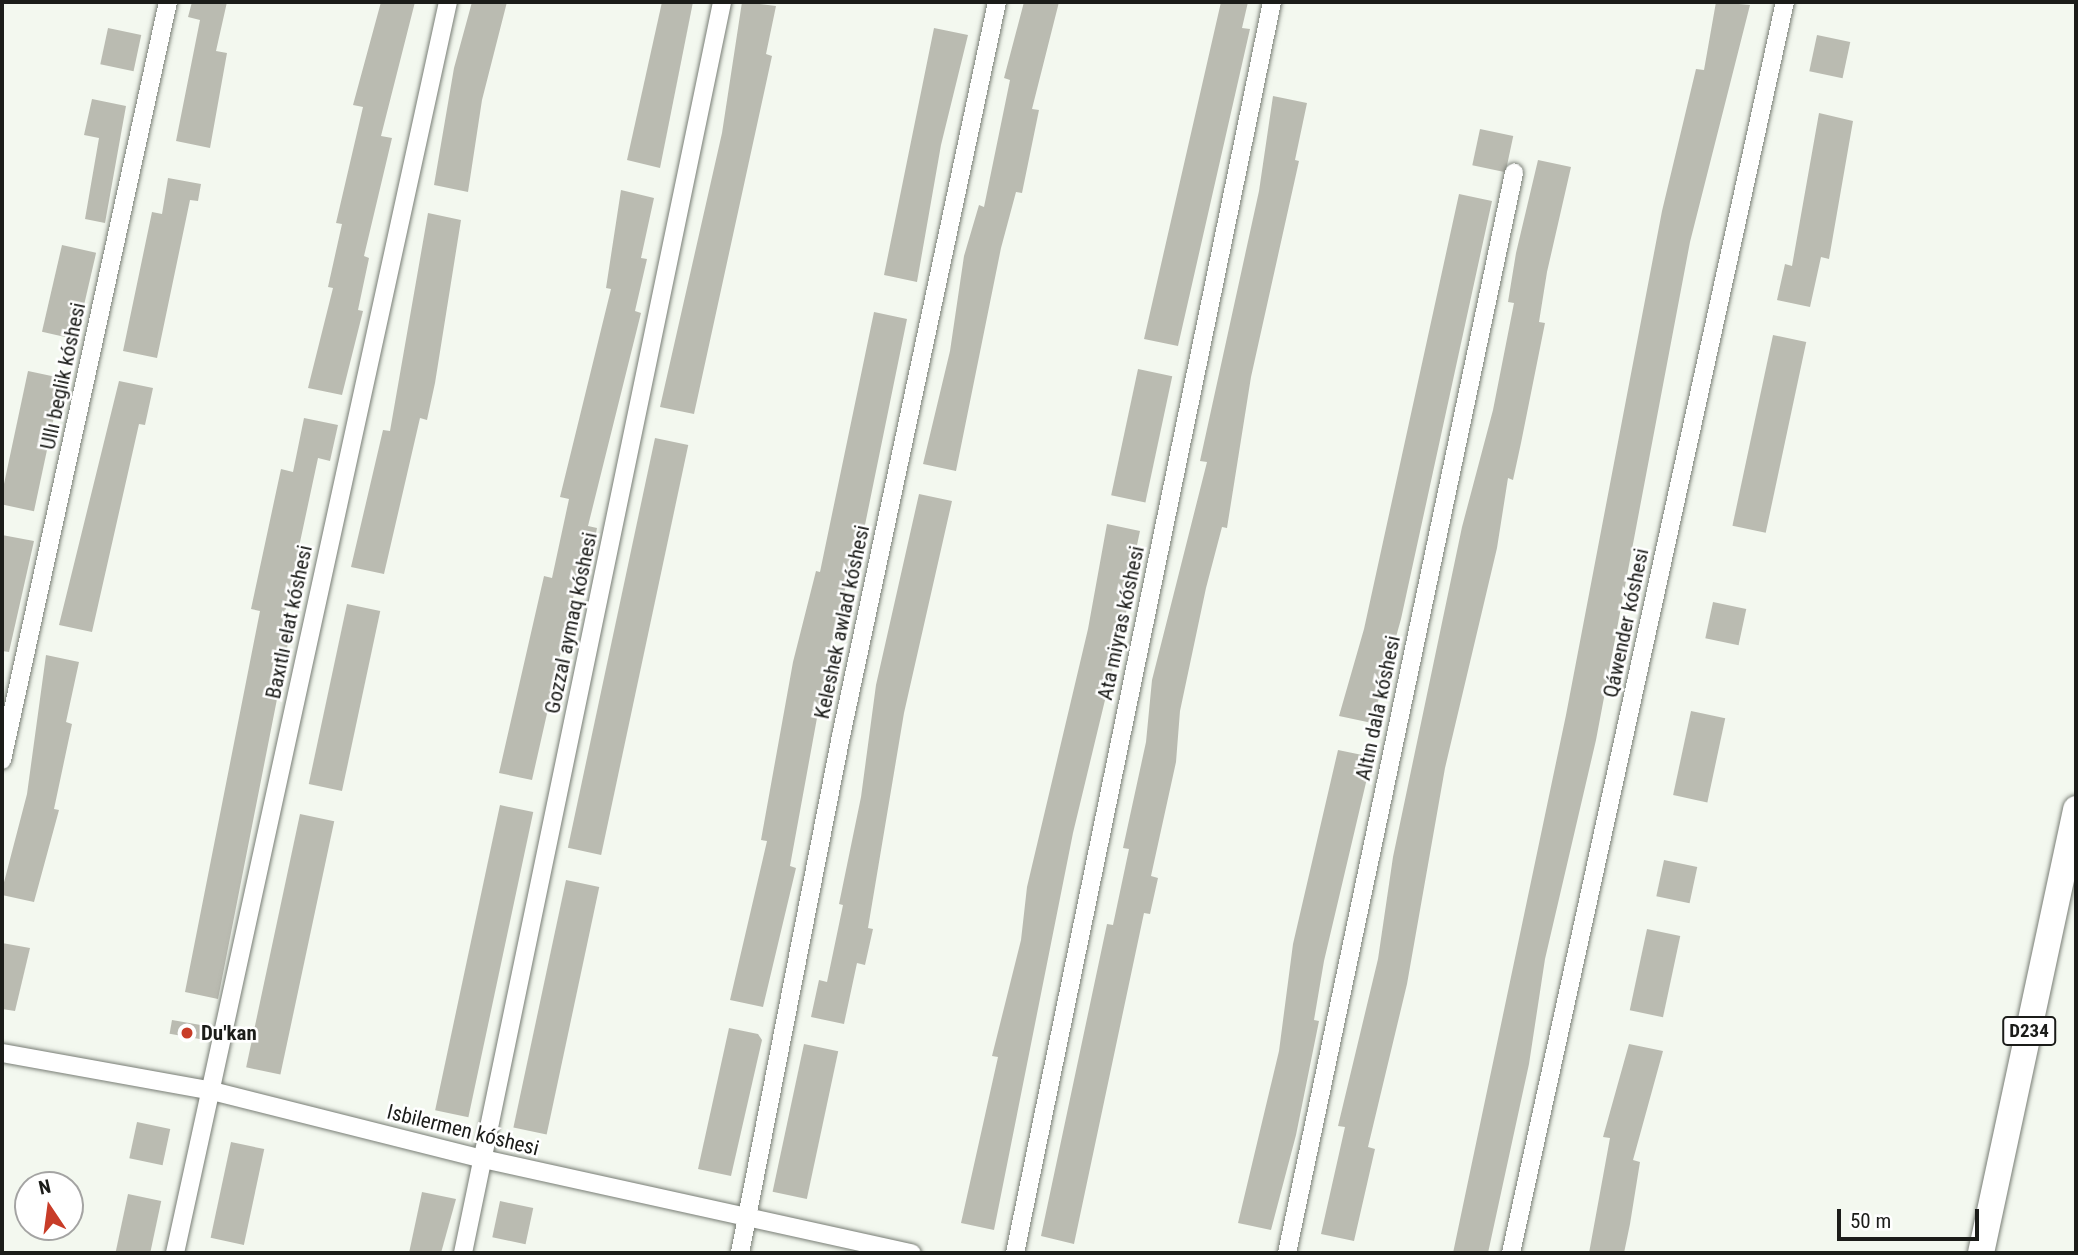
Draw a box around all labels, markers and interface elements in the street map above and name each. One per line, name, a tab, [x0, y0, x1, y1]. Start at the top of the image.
street label: Ullı beglik kóshesi	[35, 300, 91, 452]
street label: Keleshek awlad kóshesi	[809, 523, 875, 721]
street label: Gozzal aymaq kóshesi	[539, 530, 603, 716]
street label: Baxıtlı elat kóshesi	[260, 543, 318, 701]
street label: Ata miyras kóshesi	[1092, 544, 1150, 702]
street label: Qáwender kóshesi	[1598, 546, 1654, 700]
street label: Altın dala kóshesi	[1350, 633, 1406, 783]
road number: D234	[2001, 1015, 2057, 1046]
place label: Du'kan	[201, 1020, 257, 1046]
marker: Du'kan	[179, 1025, 195, 1041]
street label: Isbilermen kóshesi	[384, 1099, 542, 1161]
north arrow	[14, 1171, 84, 1241]
text: N	[36, 1174, 53, 1200]
scale bar	[1840, 1196, 1982, 1240]
text: 50 m	[1850, 1209, 1891, 1233]

